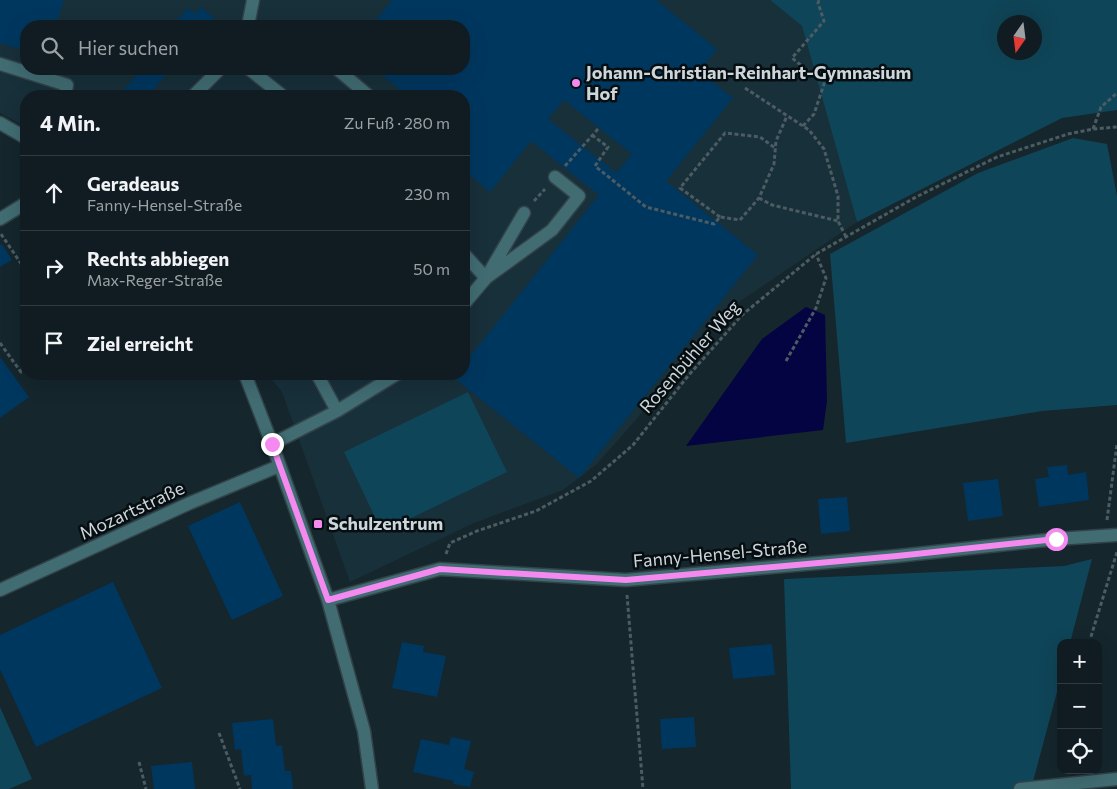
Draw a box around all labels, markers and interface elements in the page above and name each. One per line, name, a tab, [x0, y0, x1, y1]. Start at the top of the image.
north arrow	[997, 15, 1042, 60]
search box	[20, 20, 470, 75]
icon: search	[38, 34, 66, 62]
text: Hier suchen	[78, 36, 179, 59]
place label: Johann-Christian-Reinhart-Gymnasium Hof	[586, 61, 911, 104]
marker: Johann-Christian-Reinhart-Gymnasium Hof	[570, 77, 582, 89]
text: 4 Min.	[40, 110, 101, 135]
text: Zu Fuß · 280 m	[344, 113, 450, 132]
text: Geradeaus	[87, 172, 179, 195]
icon: ahead	[40, 179, 68, 207]
text: 230 m	[405, 184, 450, 203]
text: Fanny-Hensel-Straße	[87, 195, 242, 214]
text: Rechts abbiegen	[87, 247, 229, 270]
icon: right	[40, 254, 68, 282]
text: 50 m	[413, 259, 450, 278]
text: Max-Reger-Straße	[87, 270, 223, 289]
street label: Rosenbühler Weg	[634, 295, 744, 417]
icon: arrive	[40, 329, 68, 357]
text: Ziel erreicht	[87, 332, 193, 355]
route end	[261, 433, 284, 456]
street label: Mozartstraße	[76, 476, 188, 544]
place label: Schulzentrum	[328, 512, 443, 534]
marker: Schulzentrum	[312, 518, 324, 530]
route start	[1045, 528, 1068, 551]
street label: Fanny-Hensel-Straße	[632, 534, 808, 572]
map controls	[1057, 639, 1102, 774]
button: +	[1057, 639, 1102, 684]
button: −	[1057, 684, 1102, 729]
button: locate	[1057, 729, 1102, 774]

